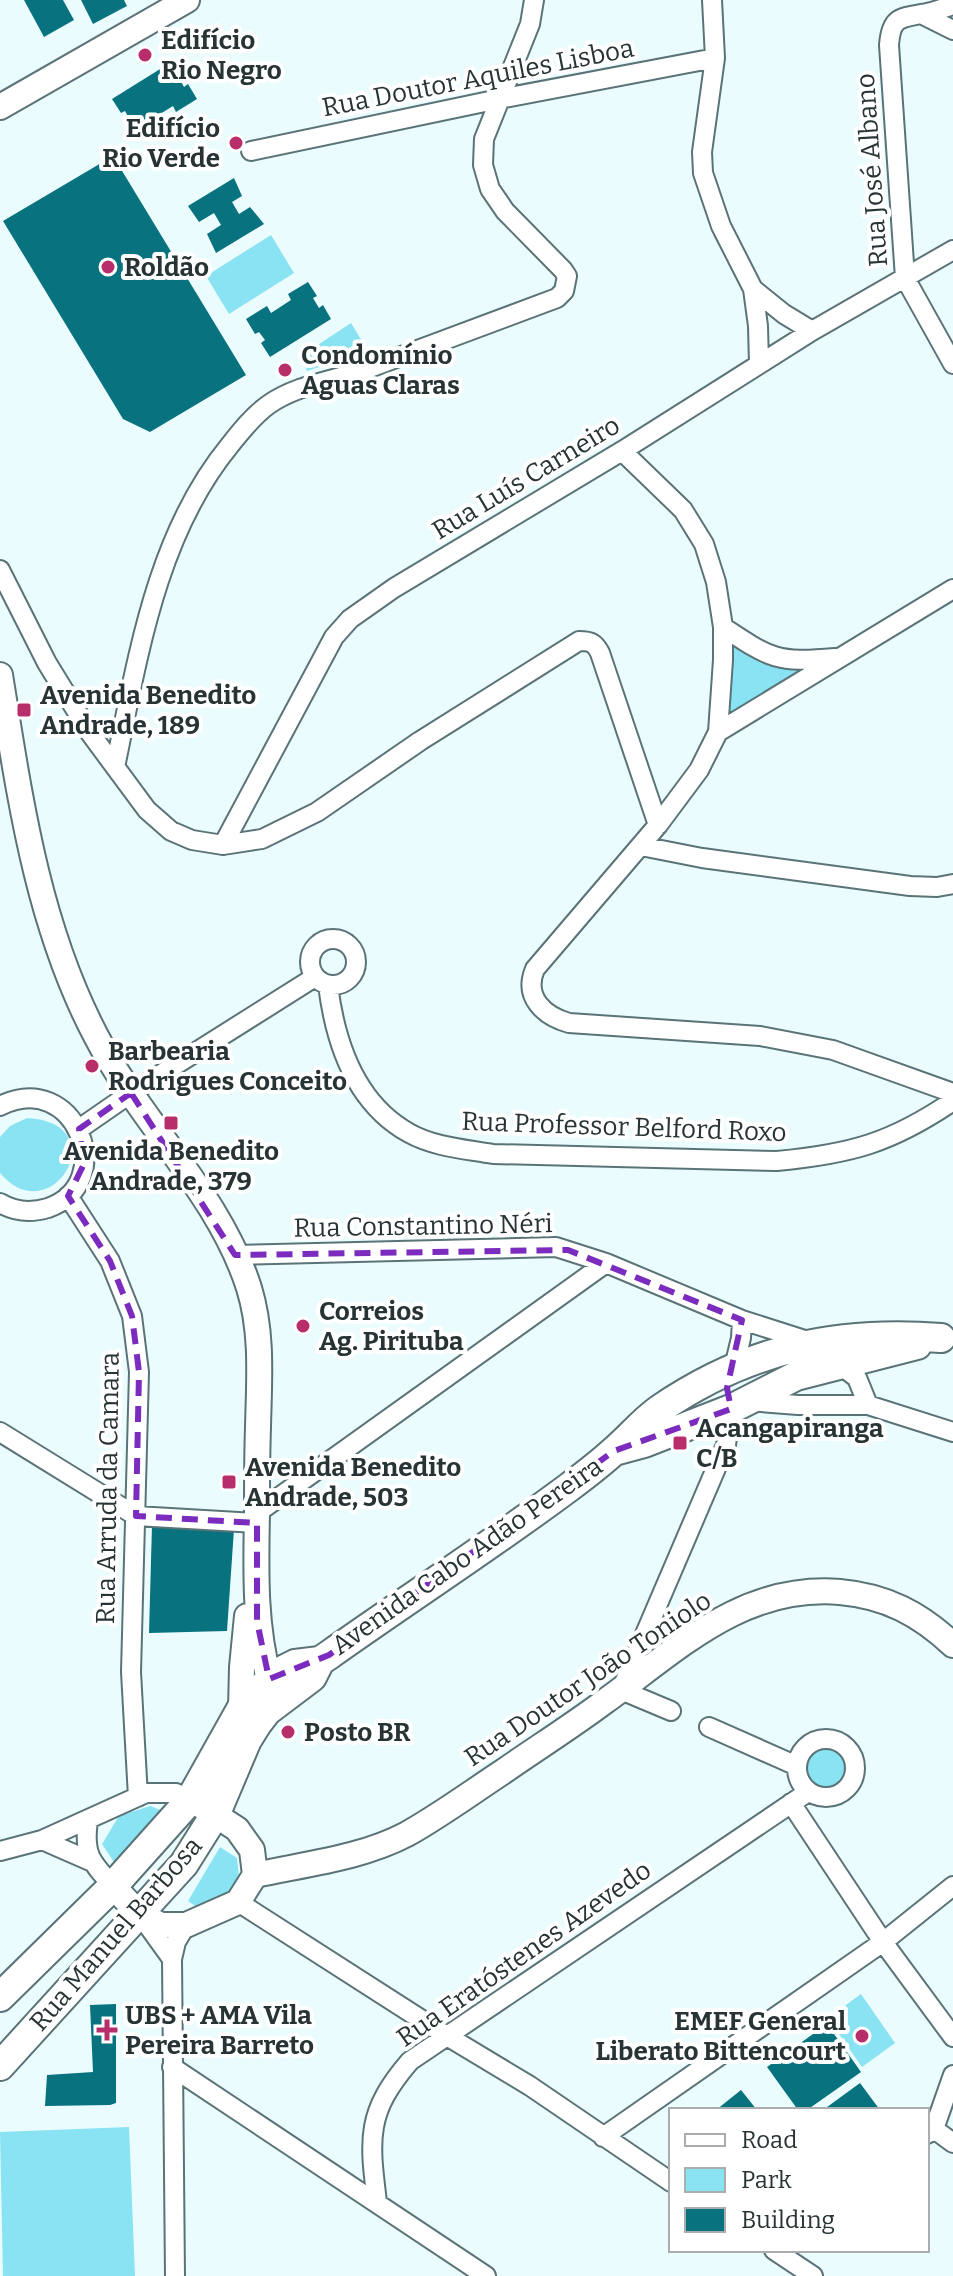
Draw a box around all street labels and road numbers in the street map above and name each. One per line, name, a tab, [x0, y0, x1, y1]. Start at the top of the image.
street label: Rua Doutor Aquiles Lisboa	[319, 33, 637, 123]
street label: Rua José Albano	[850, 72, 894, 268]
street label: Rua Luís Carneiro	[427, 410, 625, 546]
street label: Rua Professor Belford Roxo	[461, 1106, 787, 1148]
street label: Rua Constantino Néri	[293, 1208, 553, 1244]
street label: Rua Arruda da Camara	[90, 1352, 126, 1624]
street label: Avenida Cabo Adão Pereira	[326, 1451, 608, 1661]
street label: Rua Doutor João Toniolo	[459, 1585, 717, 1773]
street label: Rua Manuel Barbosa	[23, 1831, 209, 2037]
street label: Rua Eratóstenes Azevedo	[391, 1854, 657, 2054]

